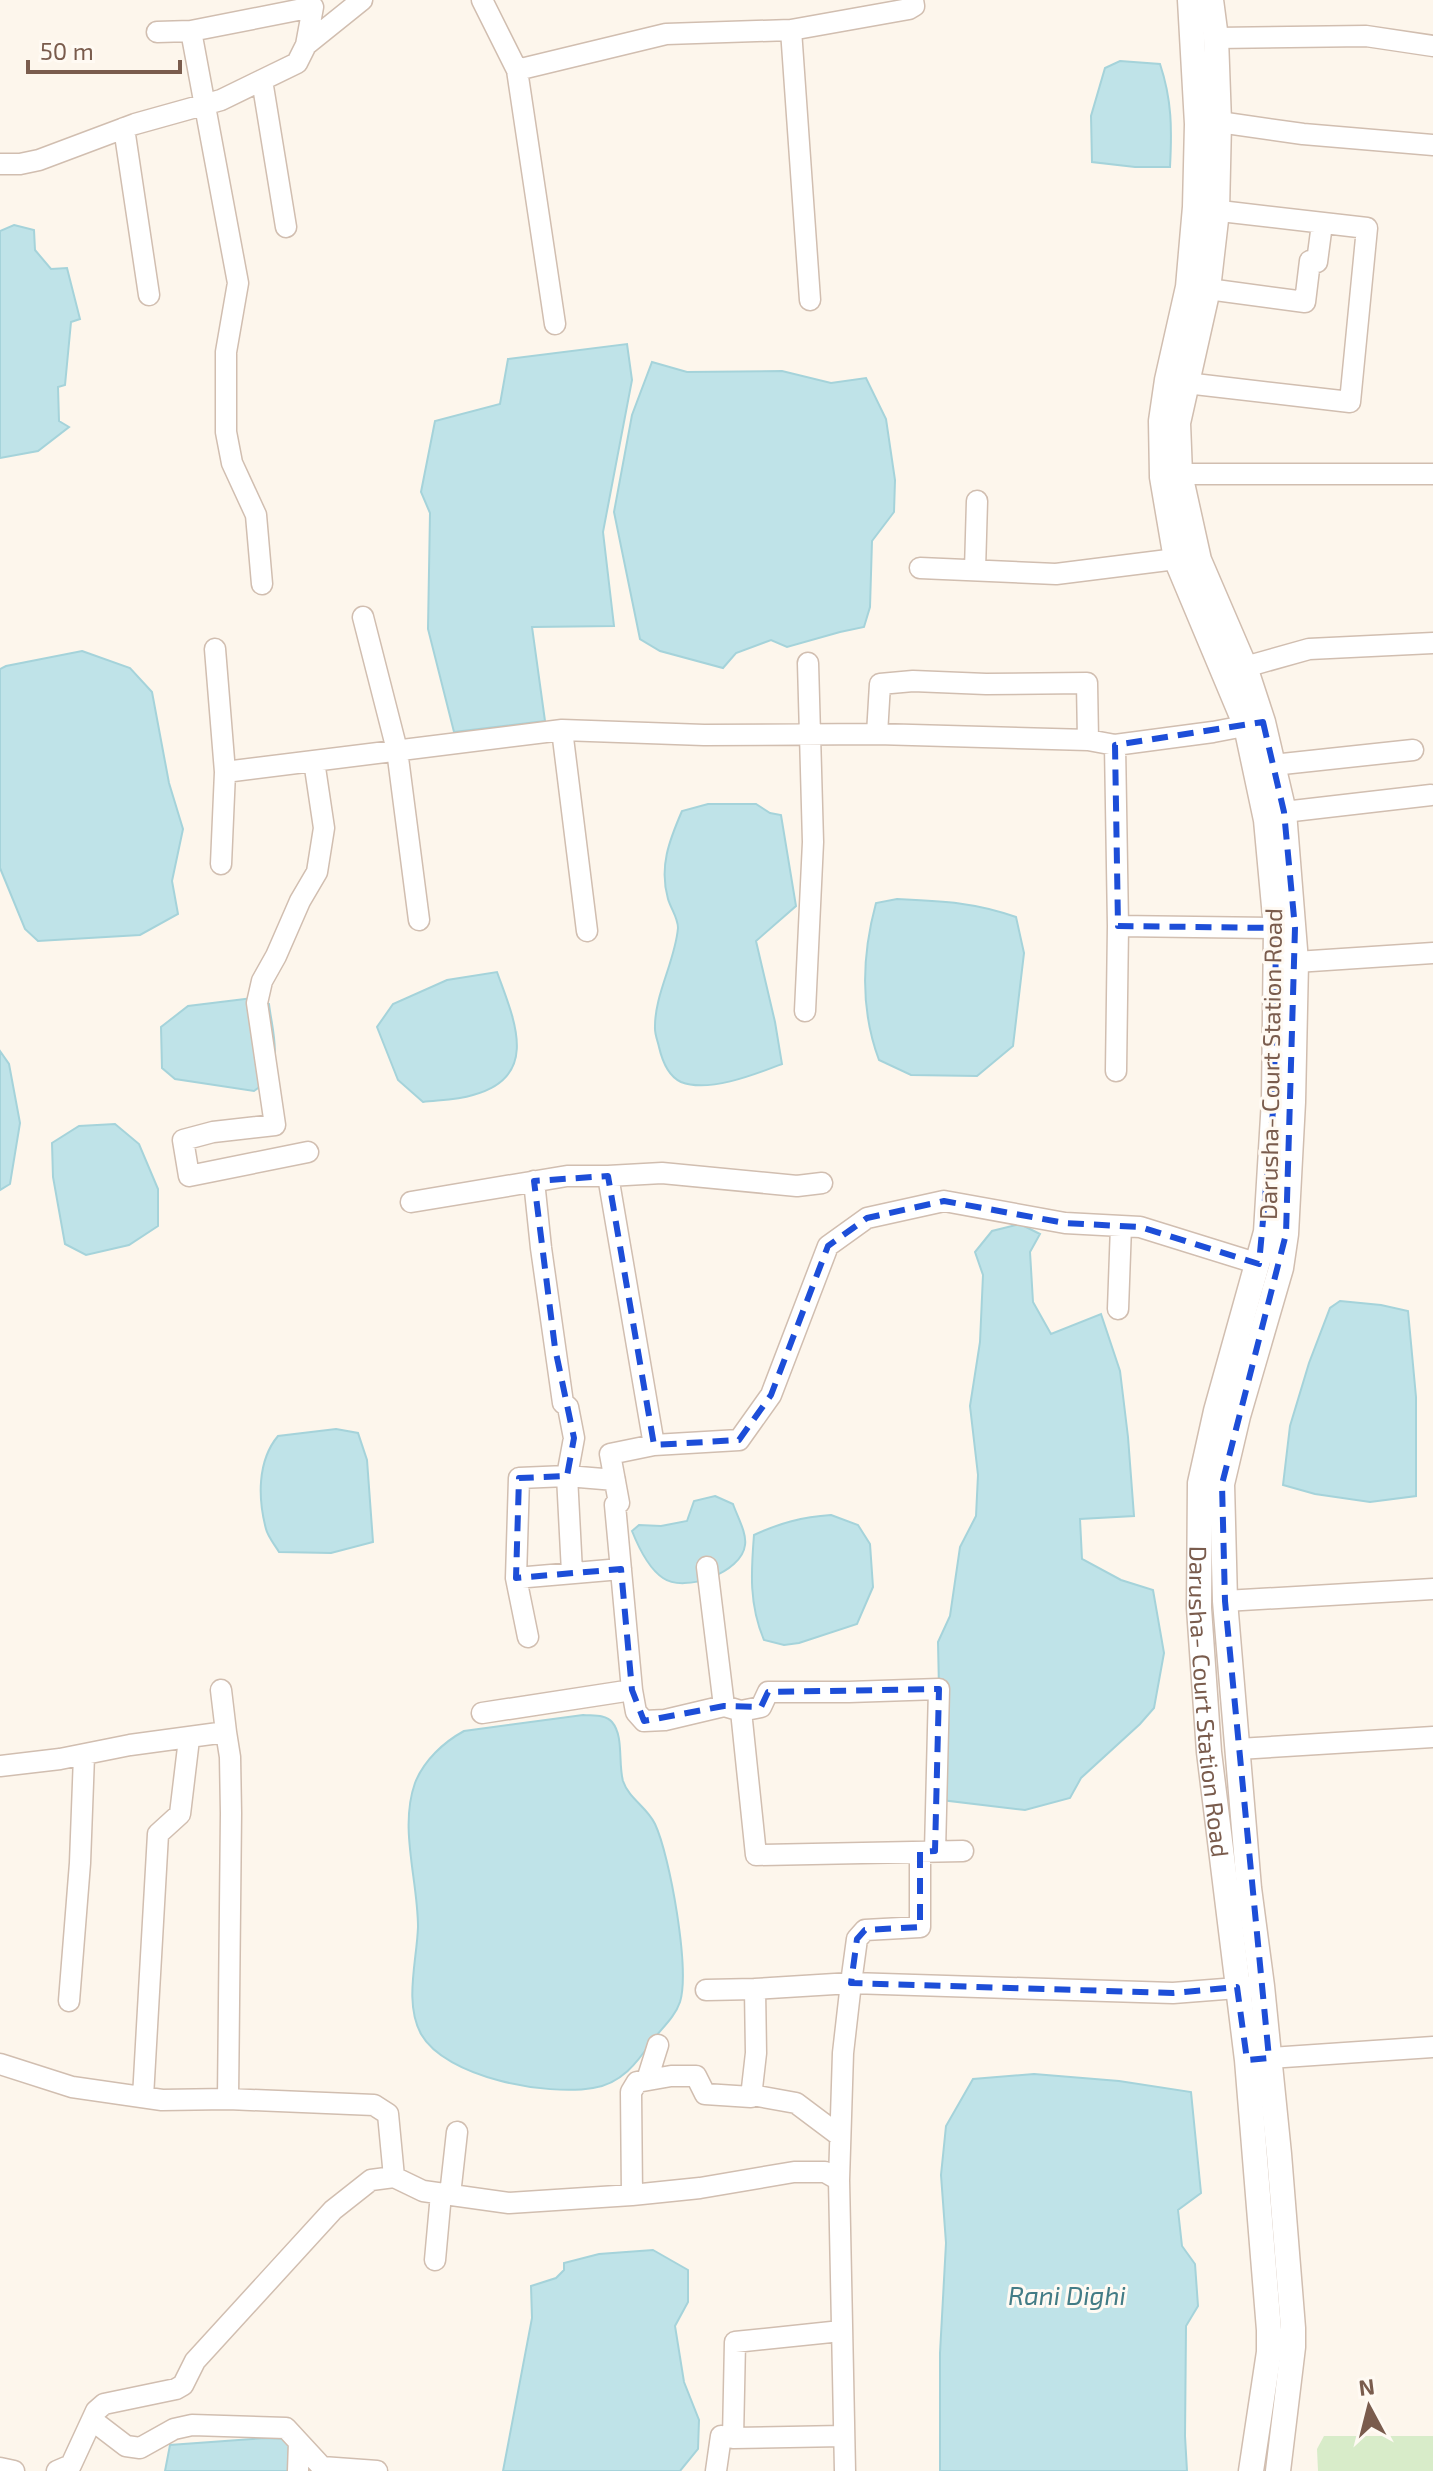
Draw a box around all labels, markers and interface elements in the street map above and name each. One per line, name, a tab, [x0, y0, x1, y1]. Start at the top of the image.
scale bar	[28, 24, 180, 74]
text: 50 m	[40, 36, 94, 65]
street label: Darusha- Court Station Road	[1253, 908, 1287, 1220]
street label: Darusha- Court Station Road	[1184, 1546, 1236, 1859]
water label: Rani Dighi	[1008, 2279, 1126, 2310]
north arrow	[1329, 2367, 1409, 2447]
text: N	[1357, 2372, 1376, 2400]

